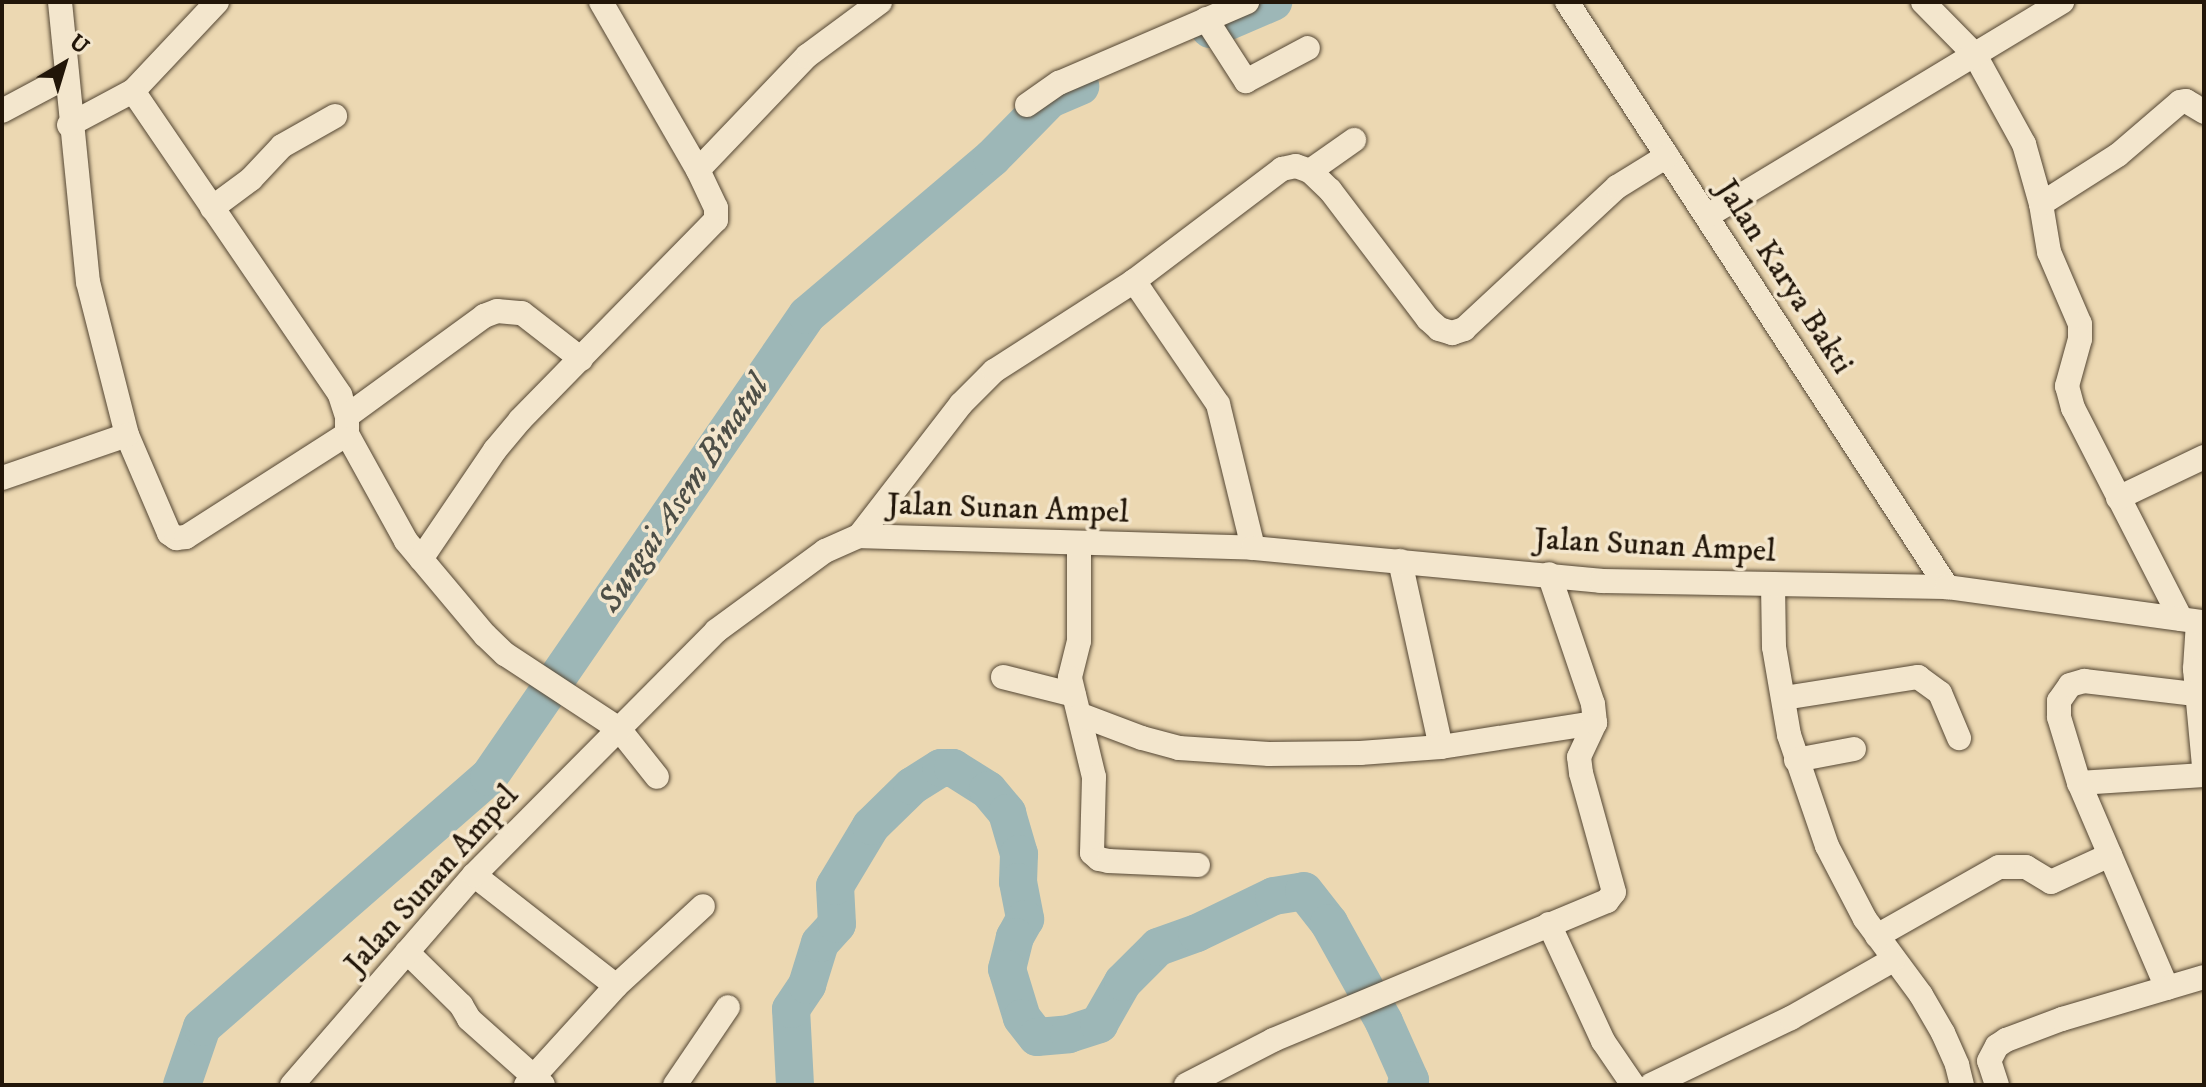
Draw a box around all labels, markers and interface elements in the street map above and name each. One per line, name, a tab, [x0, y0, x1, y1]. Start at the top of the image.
north arrow	[24, 24, 104, 104]
text: U	[64, 29, 94, 61]
street label: Jalan Karya Bakti	[1707, 173, 1861, 381]
water label: Sungai Asem Binatul	[590, 368, 778, 620]
street label: Jalan Sunan Ampel	[886, 486, 1130, 532]
street label: Jalan Sunan Ampel	[1533, 520, 1777, 572]
street label: Jalan Sunan Ampel	[337, 777, 527, 983]

